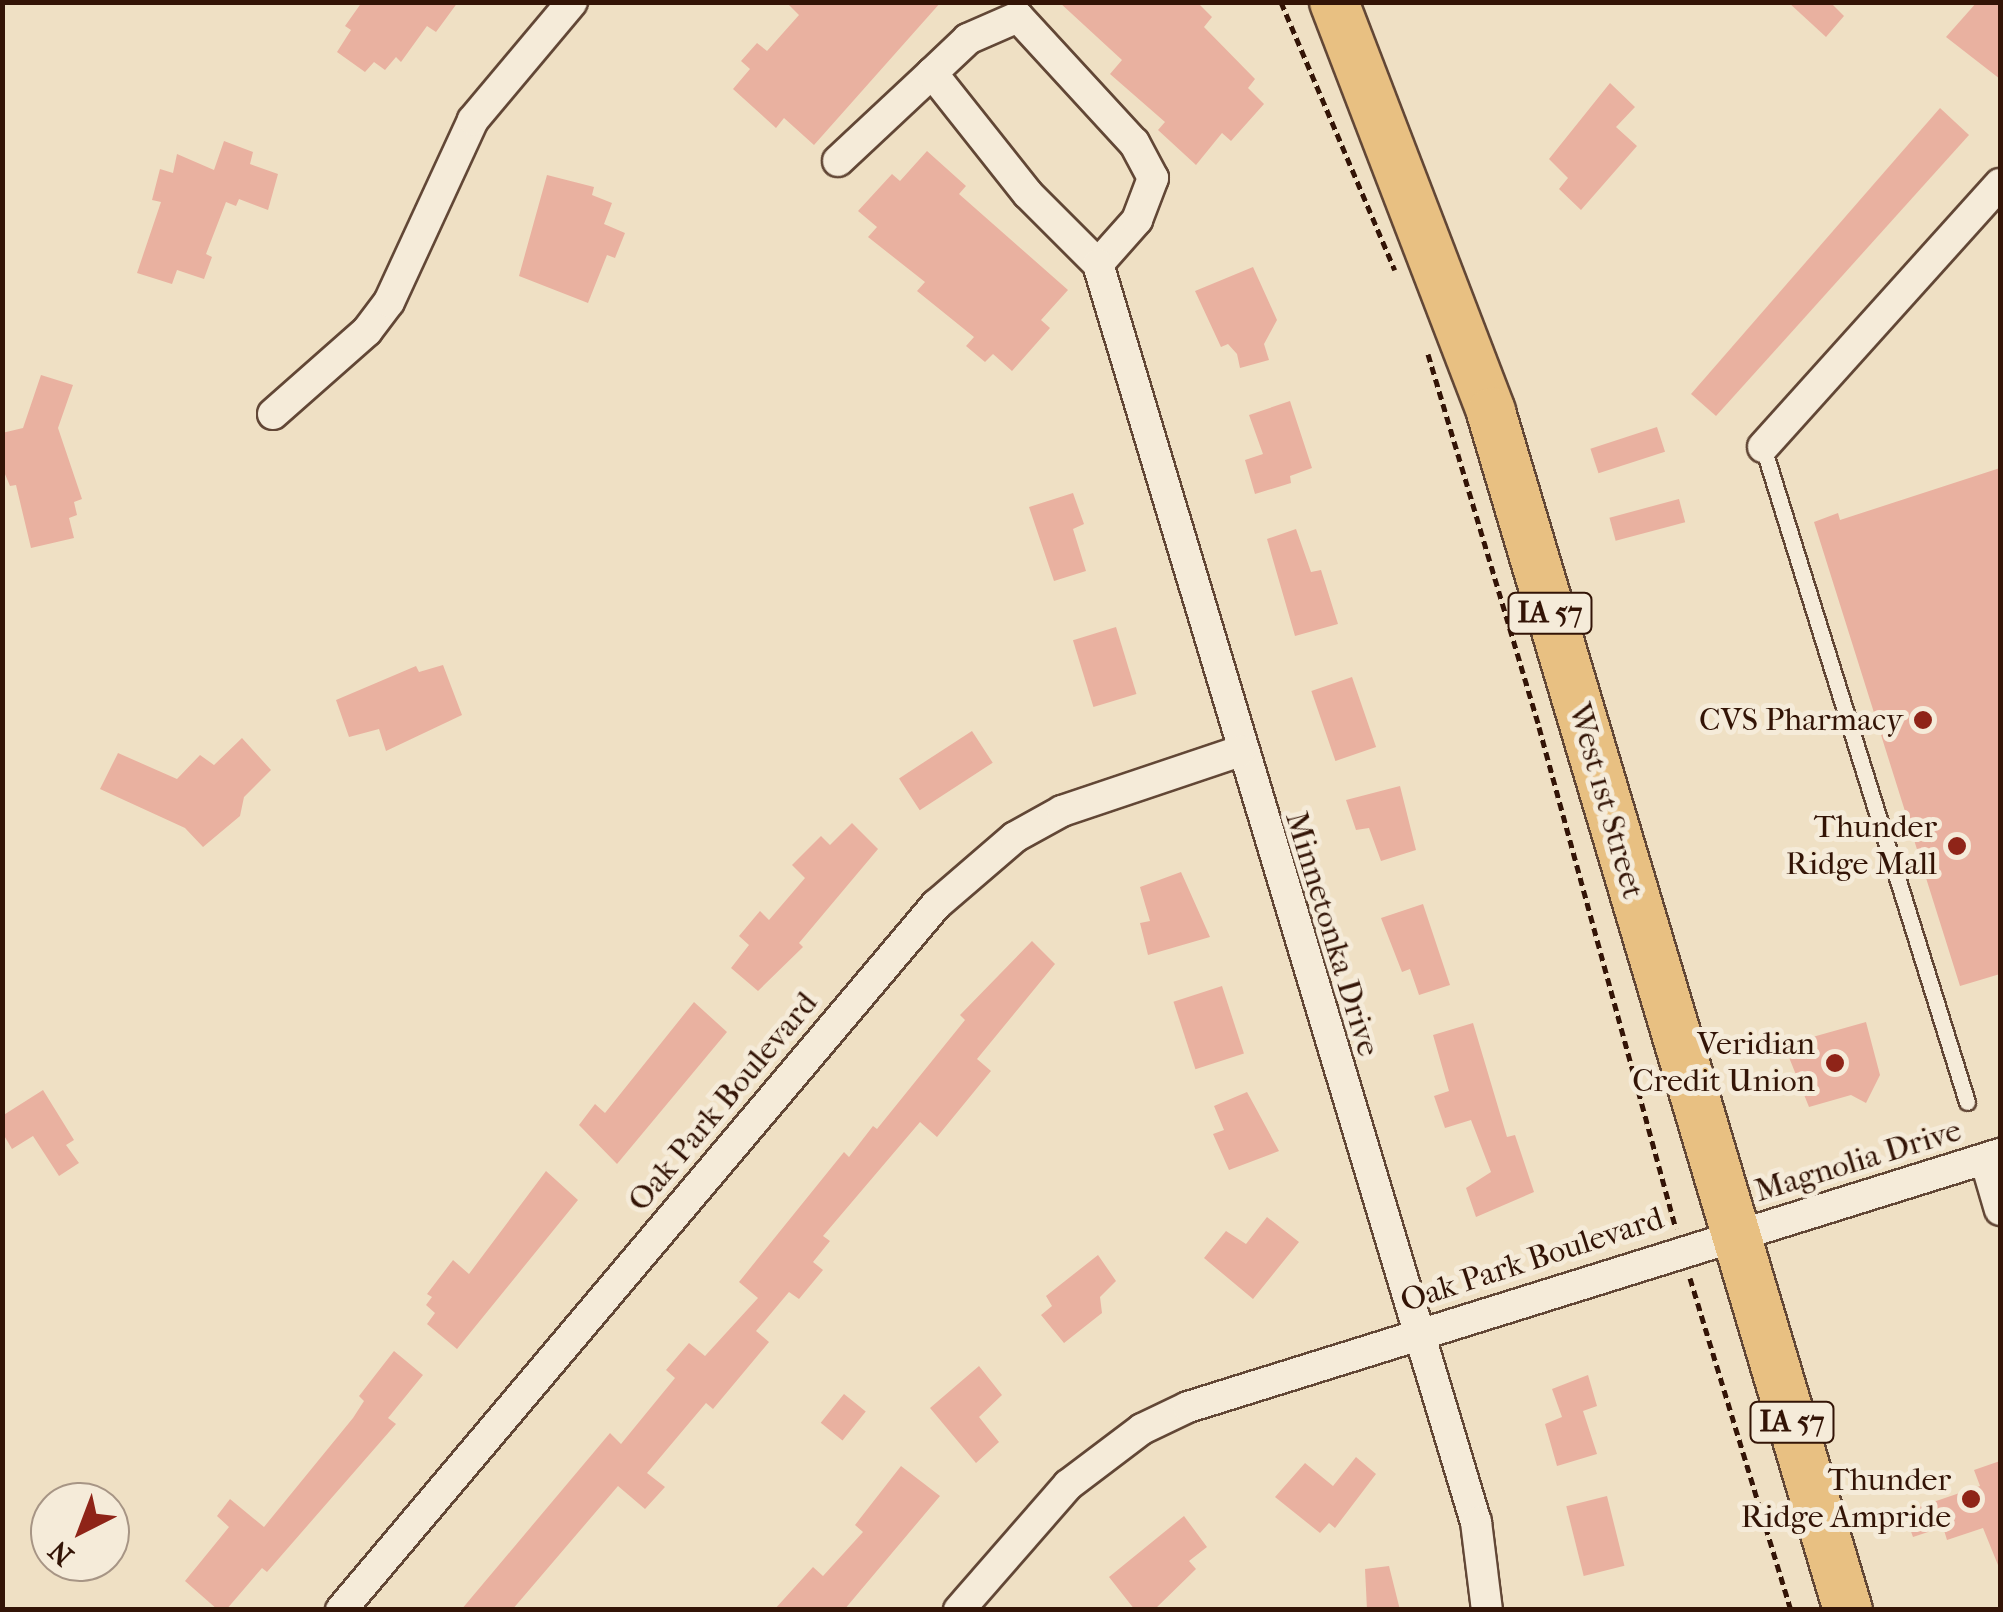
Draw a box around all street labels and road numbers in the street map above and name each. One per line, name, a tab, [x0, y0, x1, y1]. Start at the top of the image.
road number: IA 57	[1505, 588, 1595, 638]
street label: West 1st Street	[1560, 699, 1652, 903]
street label: Minnetonka Drive	[1277, 807, 1387, 1061]
street label: Oak Park Boulevard	[620, 985, 826, 1219]
street label: Magnolia Drive	[1750, 1111, 1966, 1211]
street label: Oak Park Boulevard	[1396, 1199, 1668, 1321]
road number: IA 57	[1747, 1397, 1837, 1447]

